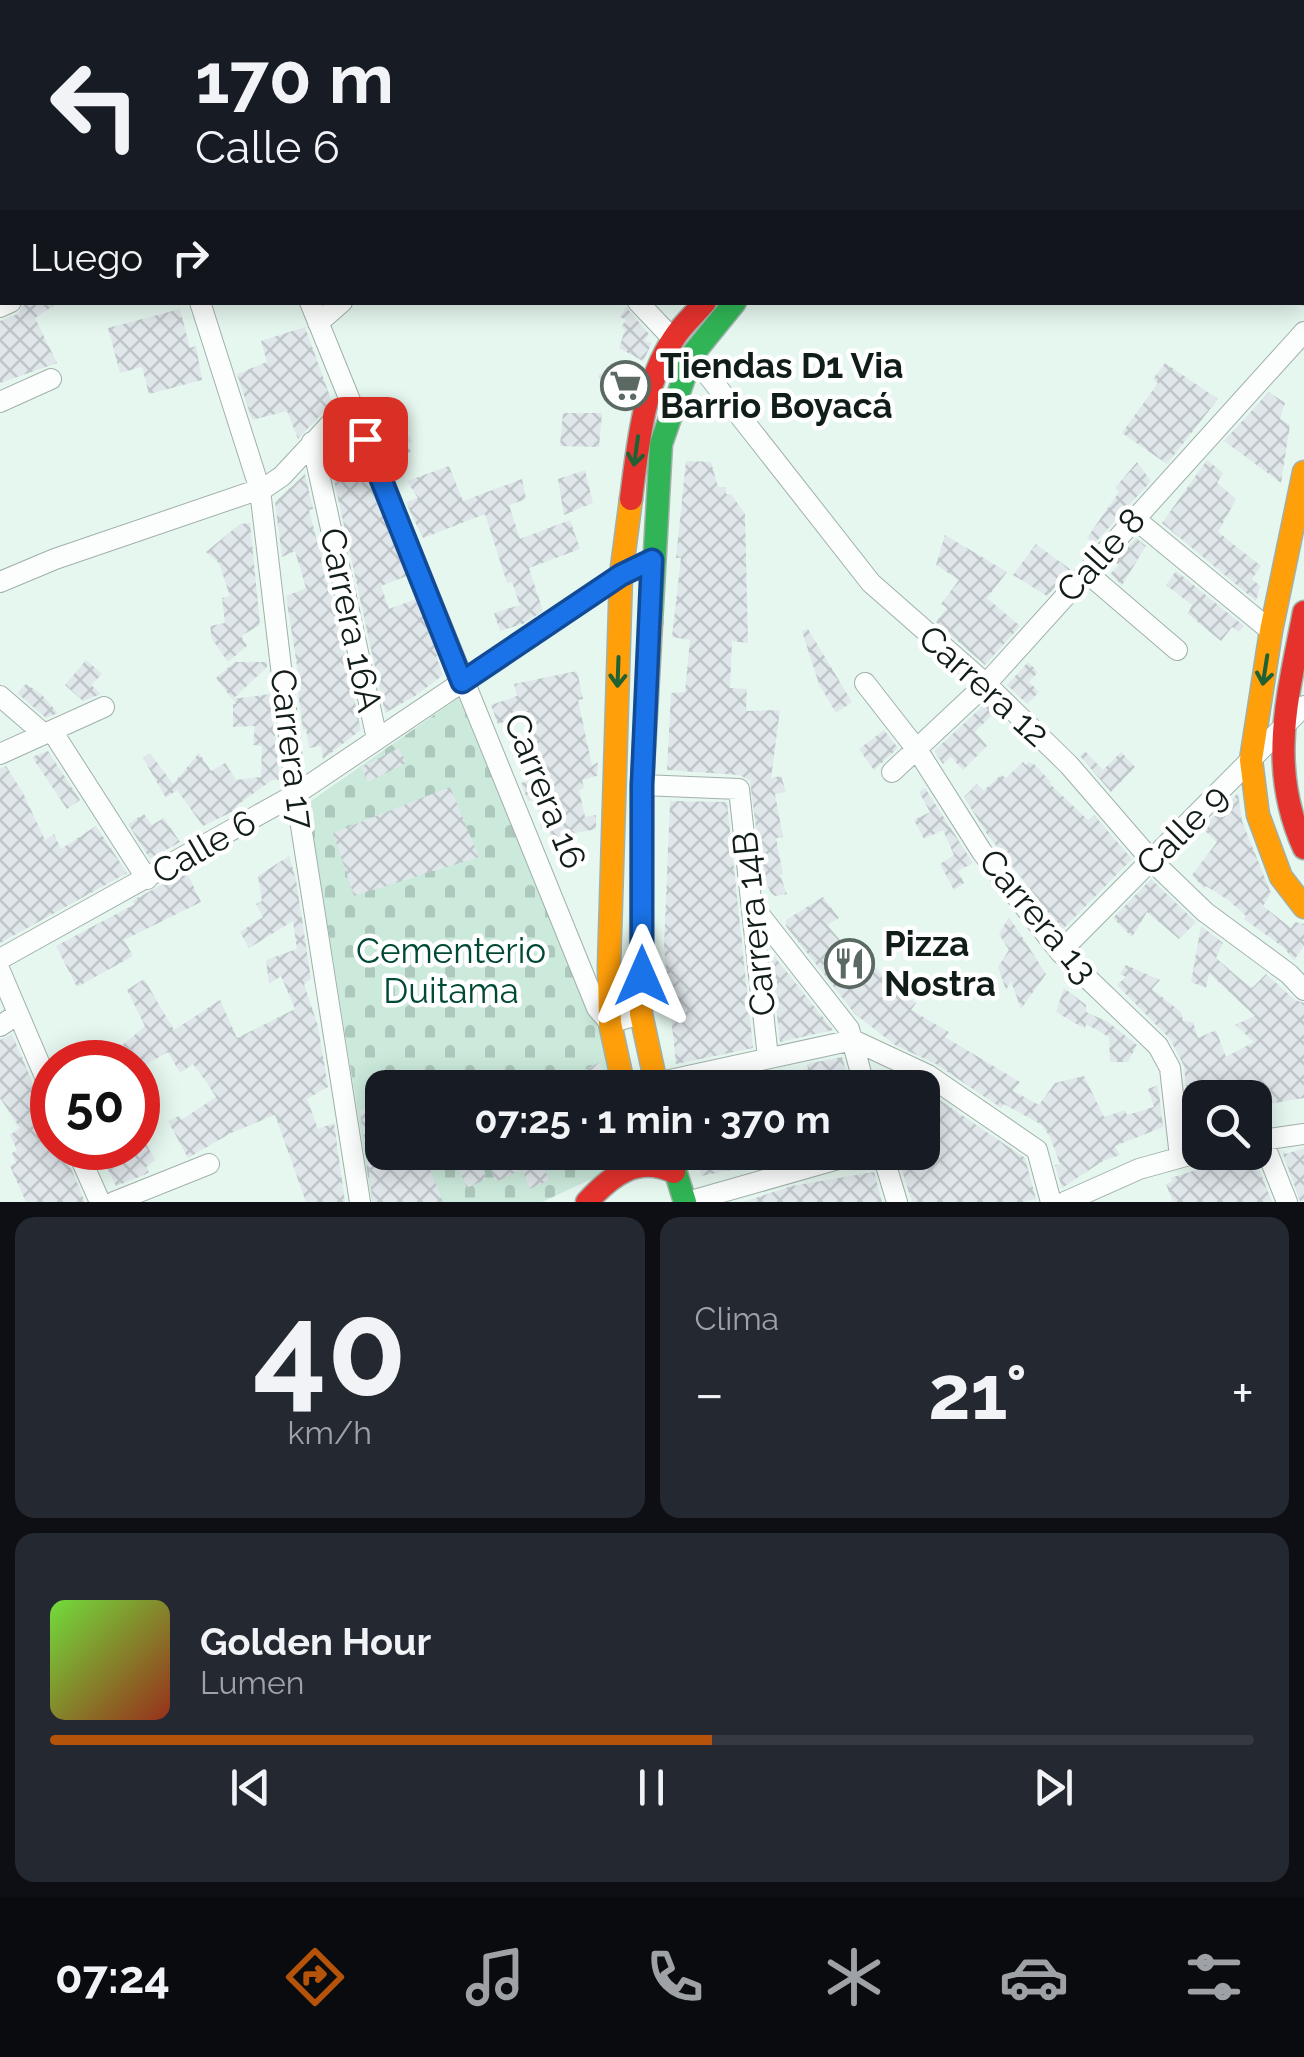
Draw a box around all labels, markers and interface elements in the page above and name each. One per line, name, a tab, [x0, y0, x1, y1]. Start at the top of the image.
text: 170 m	[195, 37, 394, 119]
icon: left	[30, 40, 160, 170]
text: Calle 6	[195, 121, 340, 174]
icon: right	[163, 230, 218, 285]
text: Luego	[30, 235, 143, 280]
place label: Tiendas D1 Via Barrio Boyacá	[660, 345, 903, 426]
supermarket icon: Tiendas D1 Via Barrio Boyacá	[599, 360, 651, 412]
pin	[323, 397, 408, 482]
icon: arrive	[338, 412, 393, 467]
one-way arrow	[627, 435, 645, 467]
street label: Calle 8	[1048, 499, 1153, 610]
street label: Carrera 16A	[312, 524, 391, 716]
street label: Carrera 12	[911, 617, 1058, 755]
one-way arrow	[1255, 654, 1274, 686]
one-way arrow	[608, 656, 627, 688]
street label: Carrera 17	[262, 666, 323, 832]
street label: Carrera 16	[496, 707, 595, 874]
street label: Calle 9	[1128, 776, 1236, 884]
street label: Calle 6	[145, 801, 263, 892]
street label: Carrera 14B	[723, 830, 784, 1018]
street label: Carrera 13	[971, 841, 1106, 991]
place label: Pizza Nostra	[884, 923, 996, 1004]
position arrow	[590, 924, 694, 1028]
park label: Cementerio Duitama	[356, 930, 546, 1011]
restaurant icon: Pizza Nostra	[823, 938, 875, 990]
speed limit sign: 50	[30, 1040, 160, 1170]
map controls	[1182, 1080, 1272, 1170]
button: search	[1182, 1080, 1272, 1170]
text: 07:25 · 1 min · 370 m	[474, 1097, 831, 1142]
text: 40	[253, 1273, 407, 1425]
text: Clima	[695, 1300, 779, 1337]
text: 21°	[928, 1348, 1027, 1437]
text: −	[695, 1361, 724, 1426]
text: +	[1231, 1361, 1254, 1426]
text: km/h	[288, 1414, 372, 1451]
text: Golden Hour	[200, 1619, 431, 1664]
text: Lumen	[200, 1664, 304, 1701]
icon: previous	[223, 1760, 278, 1815]
icon: pause	[624, 1760, 679, 1815]
icon: next	[1026, 1760, 1081, 1815]
icon: directions	[280, 1942, 350, 2012]
icon: music	[460, 1942, 530, 2012]
icon: phone	[640, 1942, 710, 2012]
icon: climate	[819, 1942, 889, 2012]
icon: car	[999, 1942, 1069, 2012]
icon: filters	[1179, 1942, 1249, 2012]
text: 07:24	[55, 1951, 170, 2004]

